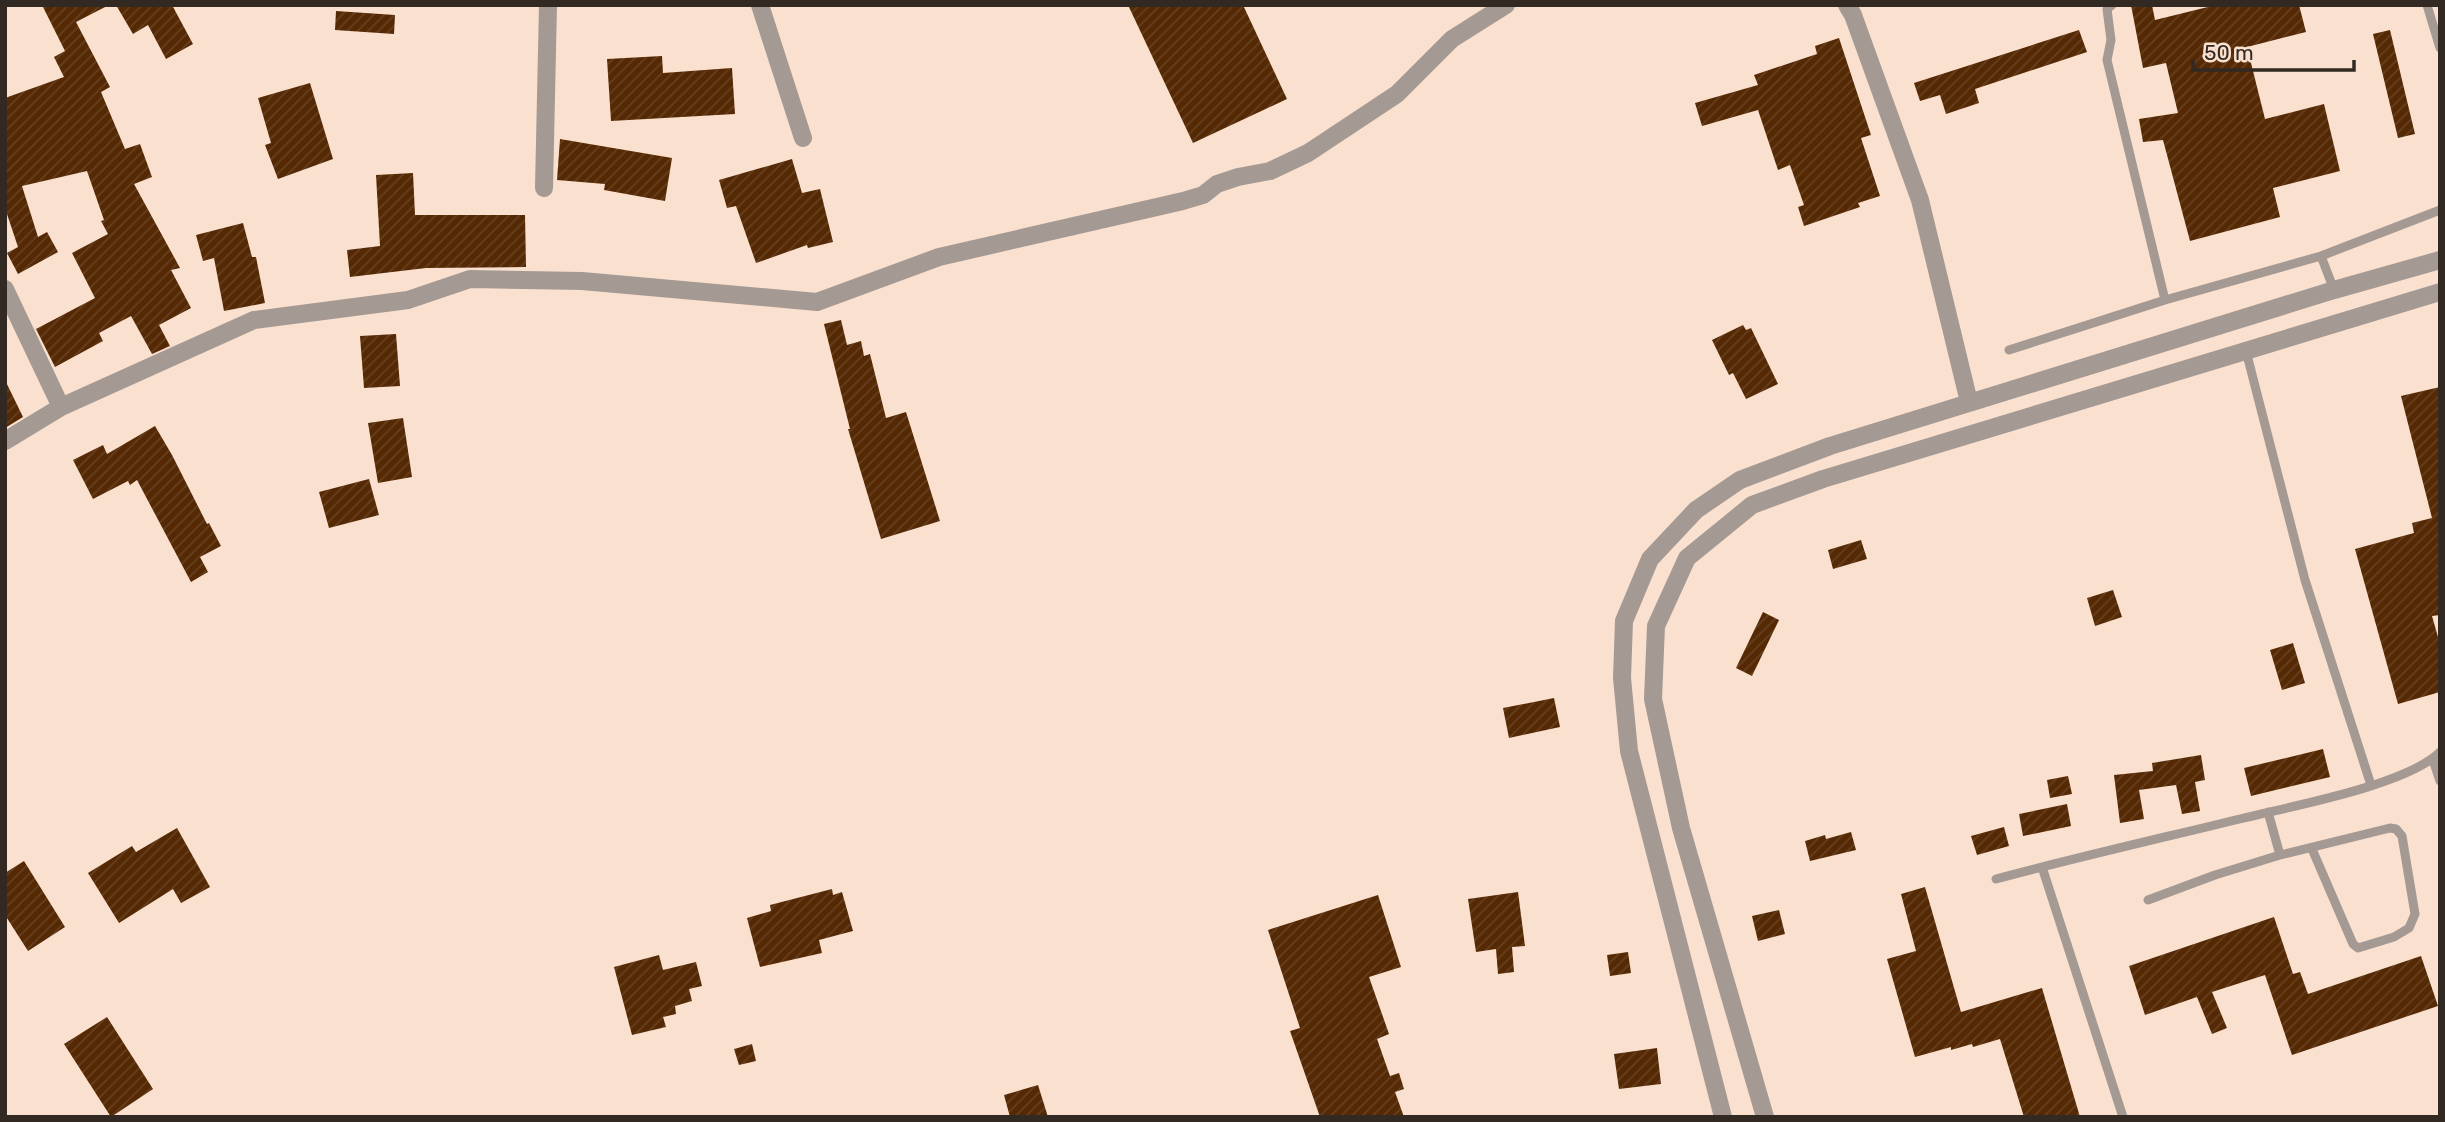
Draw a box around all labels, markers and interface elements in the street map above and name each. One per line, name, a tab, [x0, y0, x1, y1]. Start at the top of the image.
scale bar	[2193, 28, 2354, 72]
text: 50 m	[2204, 40, 2254, 65]

